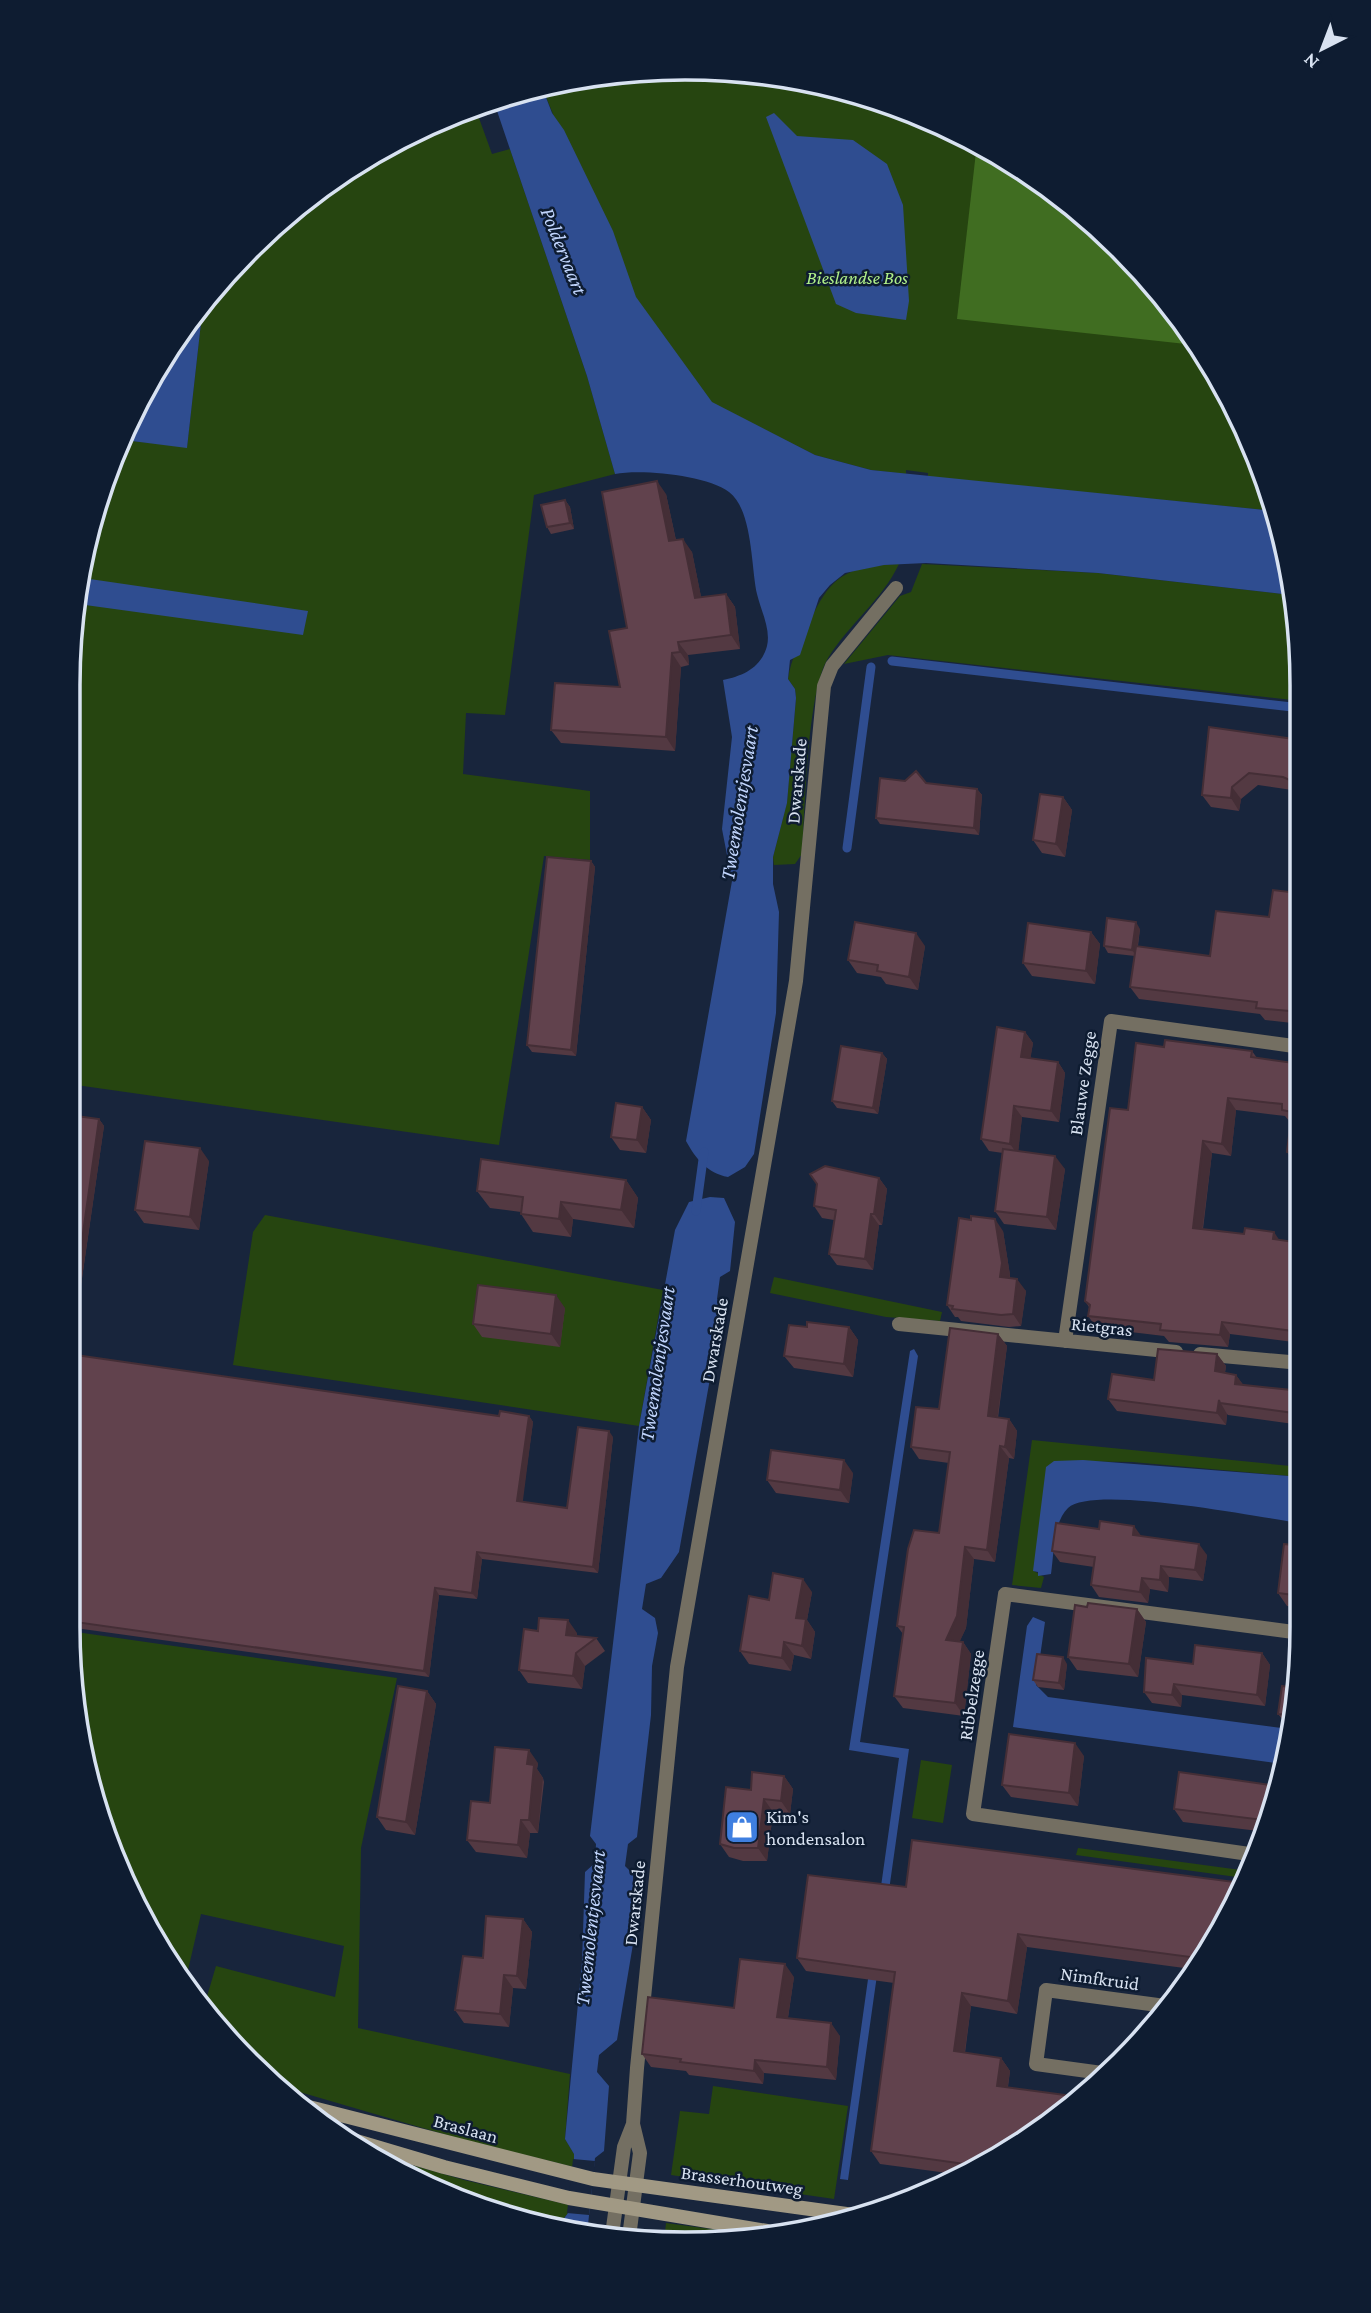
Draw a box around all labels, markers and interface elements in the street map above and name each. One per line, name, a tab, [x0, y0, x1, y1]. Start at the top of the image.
north arrow	[1287, 14, 1357, 84]
text: N	[1299, 49, 1323, 73]
water label: Poldervaart	[536, 204, 593, 299]
park label: Bieslandse Bos	[806, 267, 908, 288]
water label: Tweemolentjesvaart	[715, 723, 763, 882]
street label: Dwarskade	[782, 738, 811, 825]
street label: Blauwe Zegge	[1065, 1030, 1100, 1136]
water label: Tweemolentjesvaart	[634, 1284, 680, 1443]
street label: Dwarskade	[697, 1296, 732, 1384]
street label: Rietgras	[1070, 1313, 1134, 1340]
street label: Ribbelzegge	[955, 1648, 988, 1742]
place label: Kim's hondensalon	[766, 1806, 865, 1849]
shop icon: Kim's hondensalon	[723, 1808, 761, 1846]
water label: Tweemolentjesvaart	[570, 1848, 610, 2007]
street label: Dwarskade	[620, 1859, 649, 1947]
street label: Nimfkruid	[1059, 1963, 1141, 1994]
street label: Braslaan	[431, 2110, 500, 2147]
street label: Brasserhoutweg	[680, 2162, 804, 2199]

